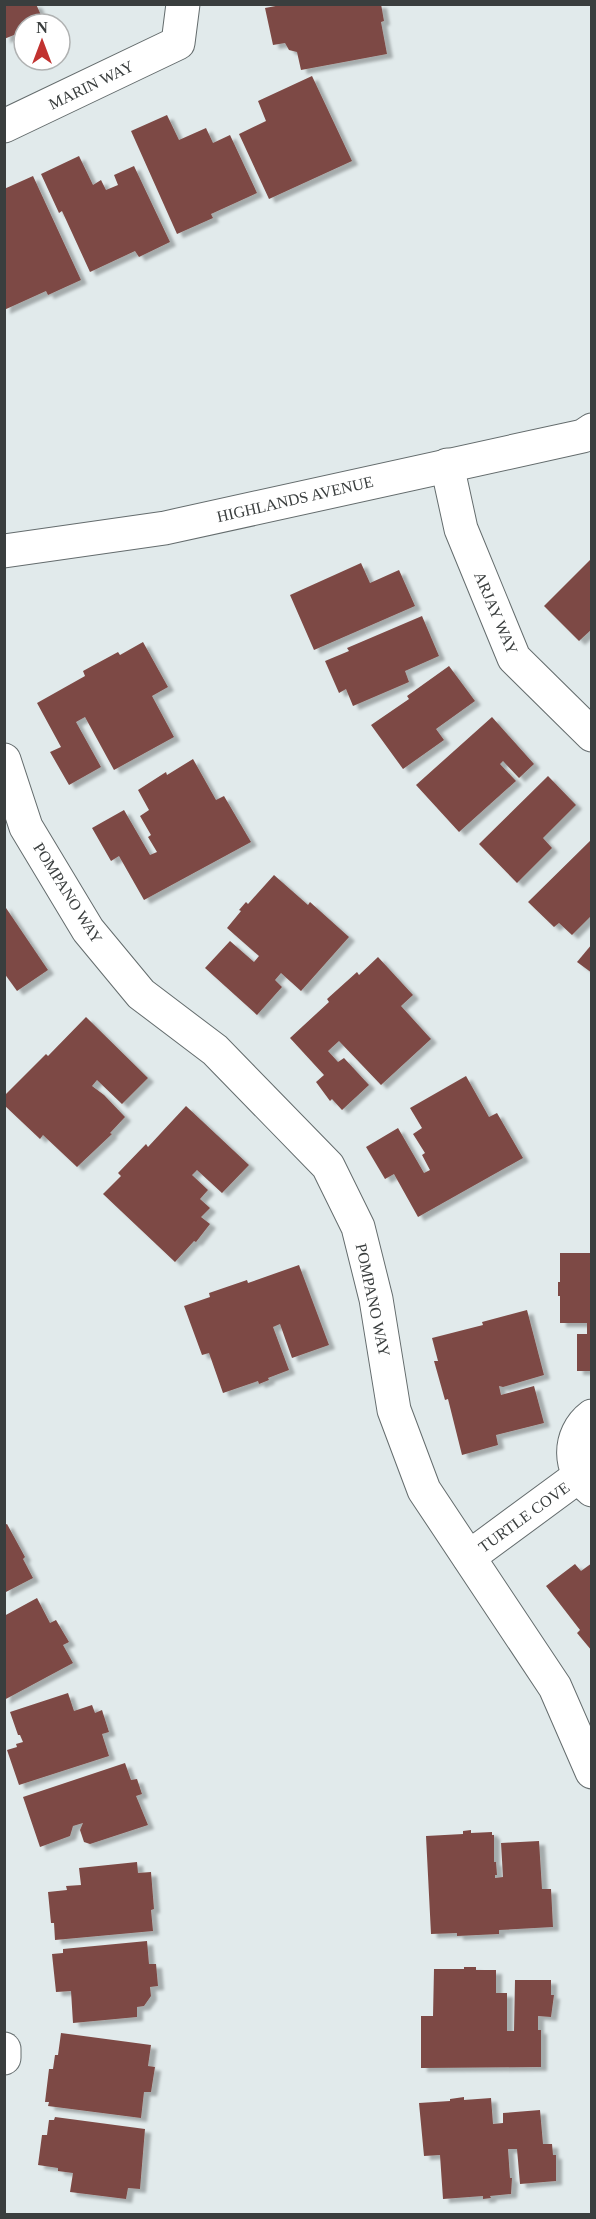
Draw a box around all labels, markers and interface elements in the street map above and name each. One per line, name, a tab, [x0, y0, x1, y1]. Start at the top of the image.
north arrow	[12, 12, 72, 72]
text: N	[36, 19, 48, 36]
street label: MARIN WAY	[46, 57, 136, 113]
street label: HIGHLANDS AVENUE	[215, 473, 375, 525]
street label: ARJAY WAY	[471, 569, 521, 657]
street label: POMPANO WAY	[30, 840, 106, 947]
street label: POMPANO WAY	[353, 1242, 393, 1359]
street label: TURTLE COVE	[475, 1478, 573, 1556]

